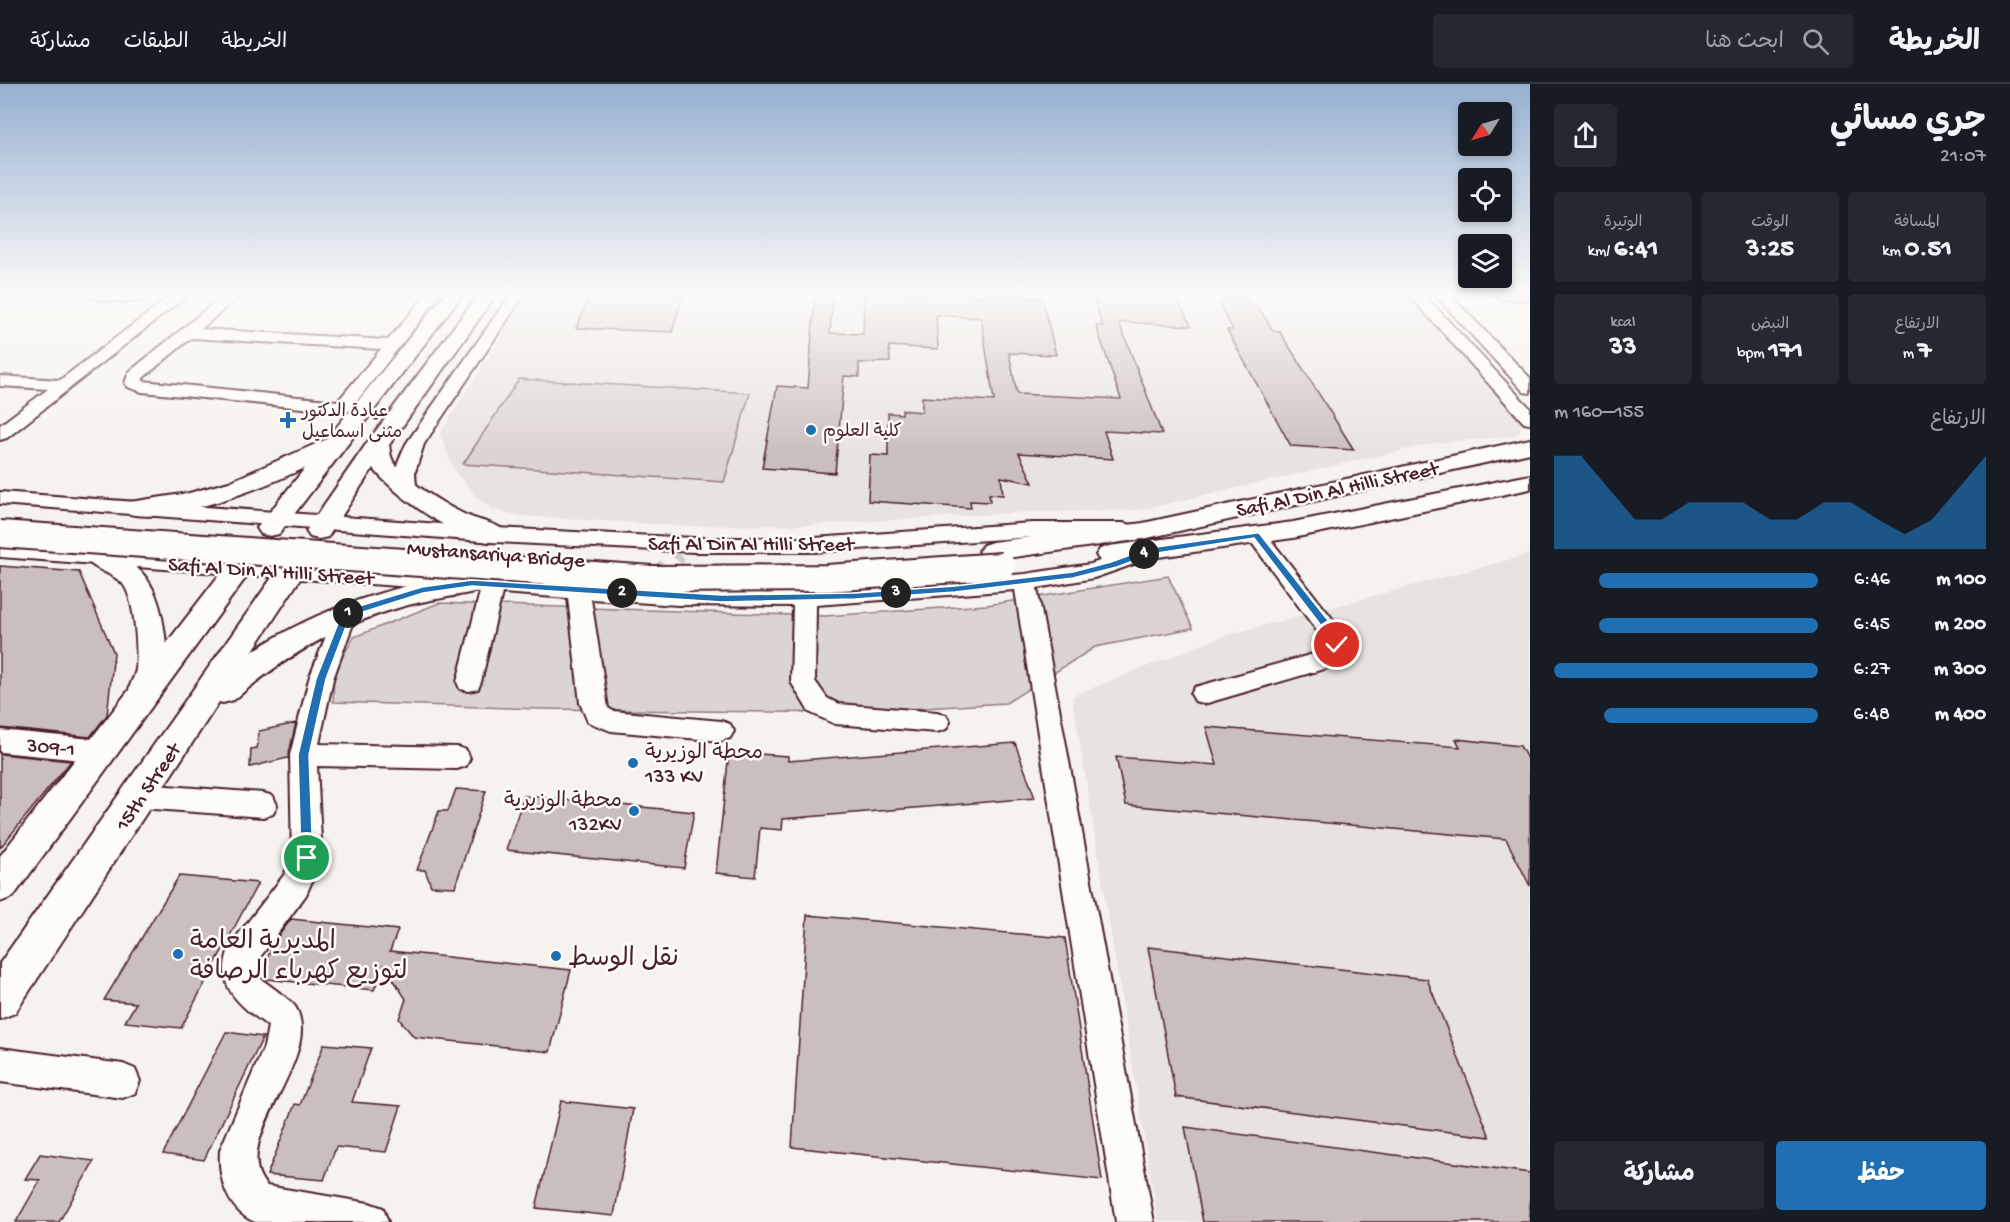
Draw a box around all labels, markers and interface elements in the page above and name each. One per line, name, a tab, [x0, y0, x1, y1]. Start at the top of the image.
search box	[1433, 14, 1853, 68]
icon: search	[1799, 25, 1832, 58]
text: الخريطة	[1889, 27, 1980, 60]
text: ابحث هنا	[1705, 30, 1784, 56]
text: مشاركة	[30, 31, 91, 56]
text: الطبقات	[124, 31, 189, 56]
text: الخريطة	[222, 31, 287, 56]
north arrow	[1458, 102, 1512, 156]
map controls	[1458, 102, 1512, 288]
button: share	[1554, 104, 1617, 167]
text: جري مسائي	[1830, 104, 1986, 142]
text: 21:07	[1940, 146, 1986, 169]
button: locate	[1458, 168, 1512, 222]
text: الوتيرة	[1604, 214, 1642, 233]
text: الوقت	[1751, 214, 1789, 233]
text: المسافة	[1894, 214, 1940, 233]
button: layers	[1458, 234, 1512, 288]
text: 6:41	[1614, 235, 1658, 266]
text: 3:25	[1746, 235, 1794, 266]
text: 0.51	[1905, 235, 1952, 266]
text: /km	[1588, 243, 1614, 262]
text: km	[1882, 243, 1905, 262]
text: kcal	[1611, 314, 1635, 333]
text: النبض	[1751, 316, 1789, 335]
text: الارتفاع	[1895, 316, 1939, 335]
text: 33	[1610, 333, 1637, 364]
text: 171	[1768, 337, 1803, 368]
text: 7	[1918, 337, 1931, 368]
text: bpm	[1737, 345, 1768, 364]
text: m	[1903, 345, 1918, 364]
place label: عيادة الدكتور مثنى اسماعيل	[300, 402, 402, 444]
text: 155–160 m	[1554, 402, 1644, 425]
text: الارتفاع	[1930, 409, 1986, 432]
marker: عيادة الدكتور مثنى اسماعيل	[279, 411, 297, 429]
place label: كلية العلوم	[823, 422, 902, 444]
marker: كلية العلوم	[804, 423, 818, 437]
street label: Safi Al Din Al Hilli Street	[1234, 457, 1443, 525]
street label: Safi Al Din Al Hilli Street	[648, 534, 856, 559]
street label: Mustansariya Bridge	[406, 538, 587, 575]
pin: 4	[1129, 539, 1159, 569]
text: 4	[1140, 544, 1148, 563]
street label: Safi Al Din Al Hilli Street	[167, 554, 377, 593]
text: 6:46	[1854, 569, 1890, 592]
text: 100 m	[1936, 569, 1986, 592]
pin: 2	[607, 578, 637, 608]
pin: 3	[881, 578, 911, 608]
text: 2	[618, 583, 626, 602]
text: 3	[892, 583, 900, 602]
pin: 1	[333, 598, 363, 628]
text: 1	[345, 603, 351, 622]
text: 6:45	[1854, 614, 1890, 637]
text: 200 m	[1935, 614, 1986, 637]
pin	[1311, 619, 1362, 670]
icon: check	[1320, 628, 1353, 661]
text: 6:27	[1853, 659, 1890, 682]
text: 300 m	[1934, 659, 1986, 682]
text: 6:48	[1853, 704, 1890, 727]
text: 400 m	[1935, 704, 1986, 727]
street label: 309-1	[24, 734, 76, 764]
street label: 15th Street	[111, 737, 190, 837]
place label: محطة الوزيرية 133 KV	[644, 742, 763, 791]
marker: محطة الوزيرية 133 KV	[626, 756, 640, 770]
place label: محطة الوزيرية 132KV	[504, 790, 622, 839]
marker: محطة الوزيرية 132KV	[627, 804, 641, 818]
pin	[281, 832, 332, 883]
icon: arrive	[290, 841, 323, 874]
place label: المديرية العامة لتوزيع كهرباء الرصافة	[190, 928, 408, 989]
place label: نقل الوسط	[568, 945, 679, 976]
marker: المديرية العامة لتوزيع كهرباء الرصافة	[171, 947, 185, 961]
marker: نقل الوسط	[549, 949, 563, 963]
button: مشاركة	[1554, 1141, 1764, 1210]
button: حفظ	[1776, 1141, 1986, 1210]

